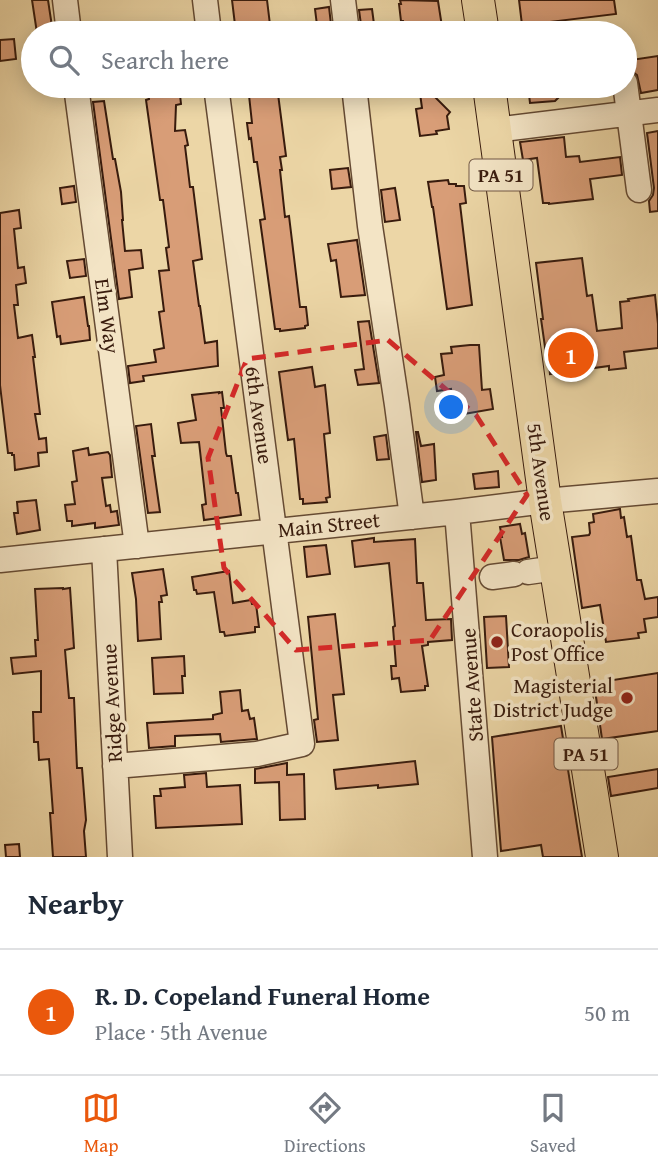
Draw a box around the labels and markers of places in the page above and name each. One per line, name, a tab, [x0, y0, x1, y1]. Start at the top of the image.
pin: 1	[548, 329, 594, 381]
place label: Coraopolis Post Office	[511, 614, 605, 669]
marker: Coraopolis Post Office	[489, 634, 505, 650]
place label: Magisterial District Judge	[493, 670, 613, 725]
marker: Magisterial District Judge	[619, 690, 635, 706]

